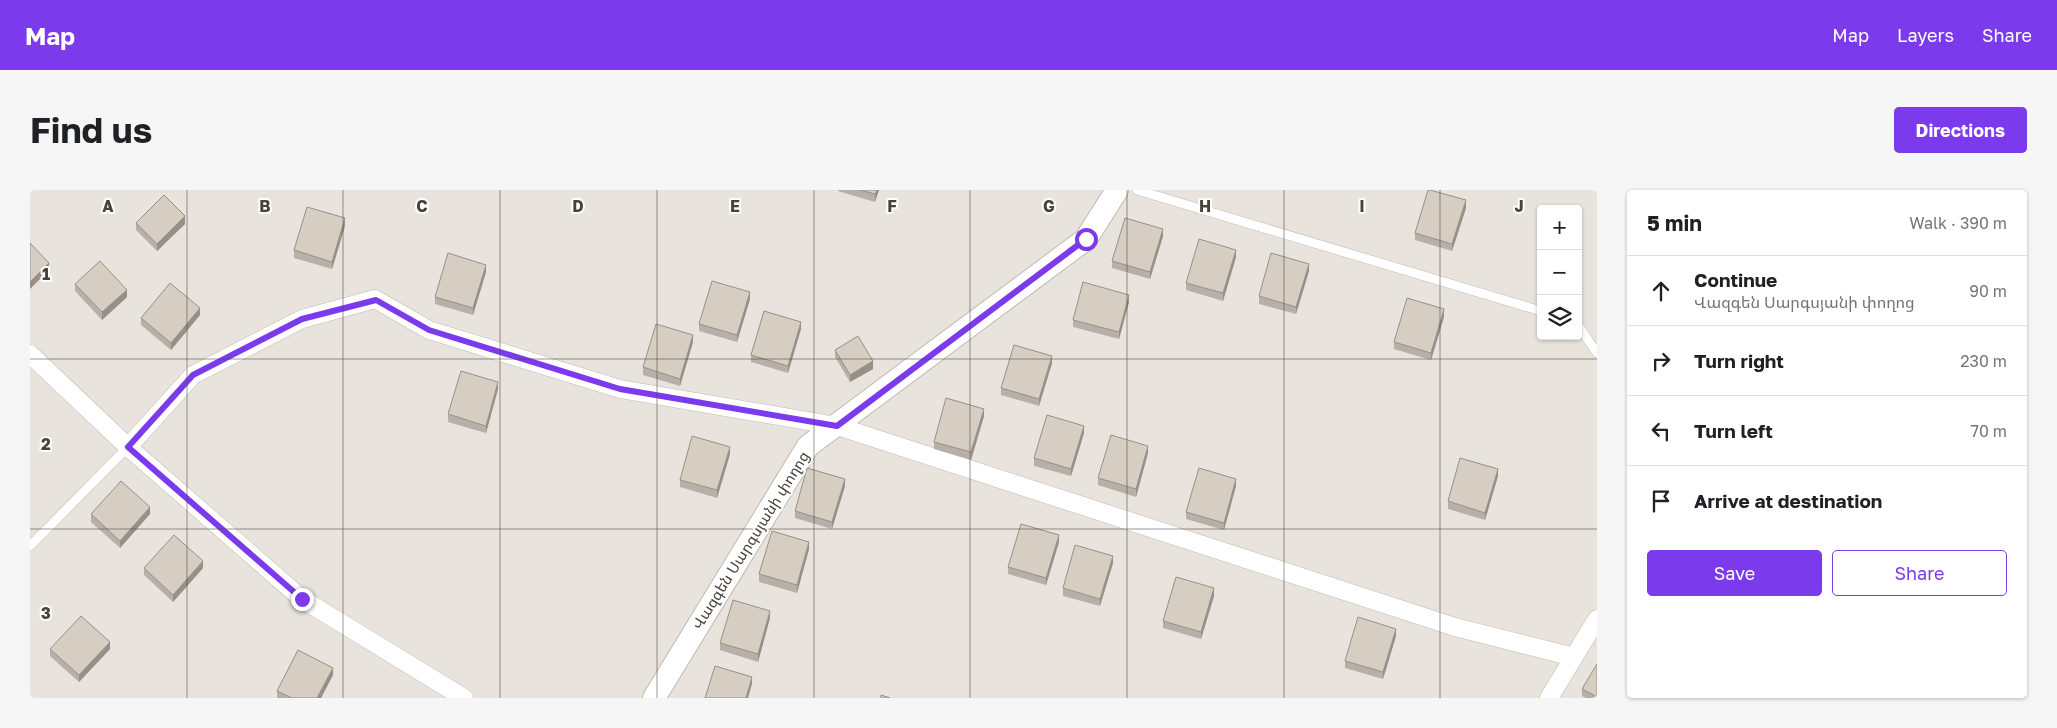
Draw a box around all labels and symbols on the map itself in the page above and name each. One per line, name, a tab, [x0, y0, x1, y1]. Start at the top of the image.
text: A	[102, 196, 114, 216]
text: B	[259, 196, 271, 216]
text: C	[416, 196, 428, 216]
text: D	[572, 196, 584, 216]
text: E	[730, 196, 740, 216]
text: F	[887, 196, 897, 216]
text: G	[1043, 196, 1055, 216]
text: H	[1199, 196, 1211, 216]
text: I	[1359, 196, 1365, 216]
text: J	[1514, 196, 1524, 216]
route start	[1075, 228, 1098, 251]
text: 1	[42, 264, 50, 284]
text: 2	[41, 434, 51, 454]
street label: Վազգեն Սարգսյանի փողոց	[688, 448, 813, 633]
route end	[291, 588, 314, 611]
text: 3	[41, 603, 51, 623]

